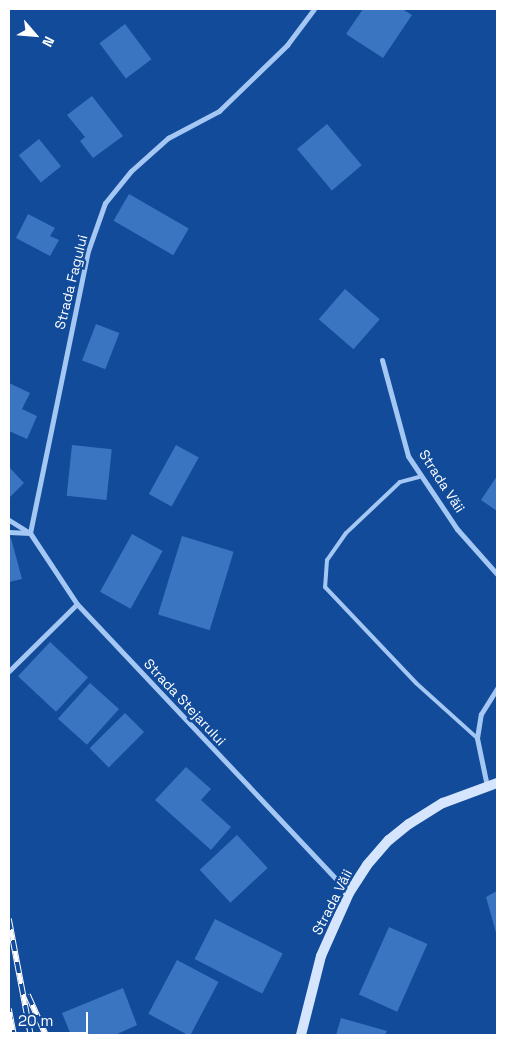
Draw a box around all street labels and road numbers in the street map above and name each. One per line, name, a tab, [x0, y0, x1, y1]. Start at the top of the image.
street label: Strada Fagului	[51, 233, 91, 331]
street label: Strada Văii	[415, 446, 469, 516]
street label: Strada Stejarului	[141, 655, 229, 749]
street label: Strada Văii	[308, 866, 356, 938]

